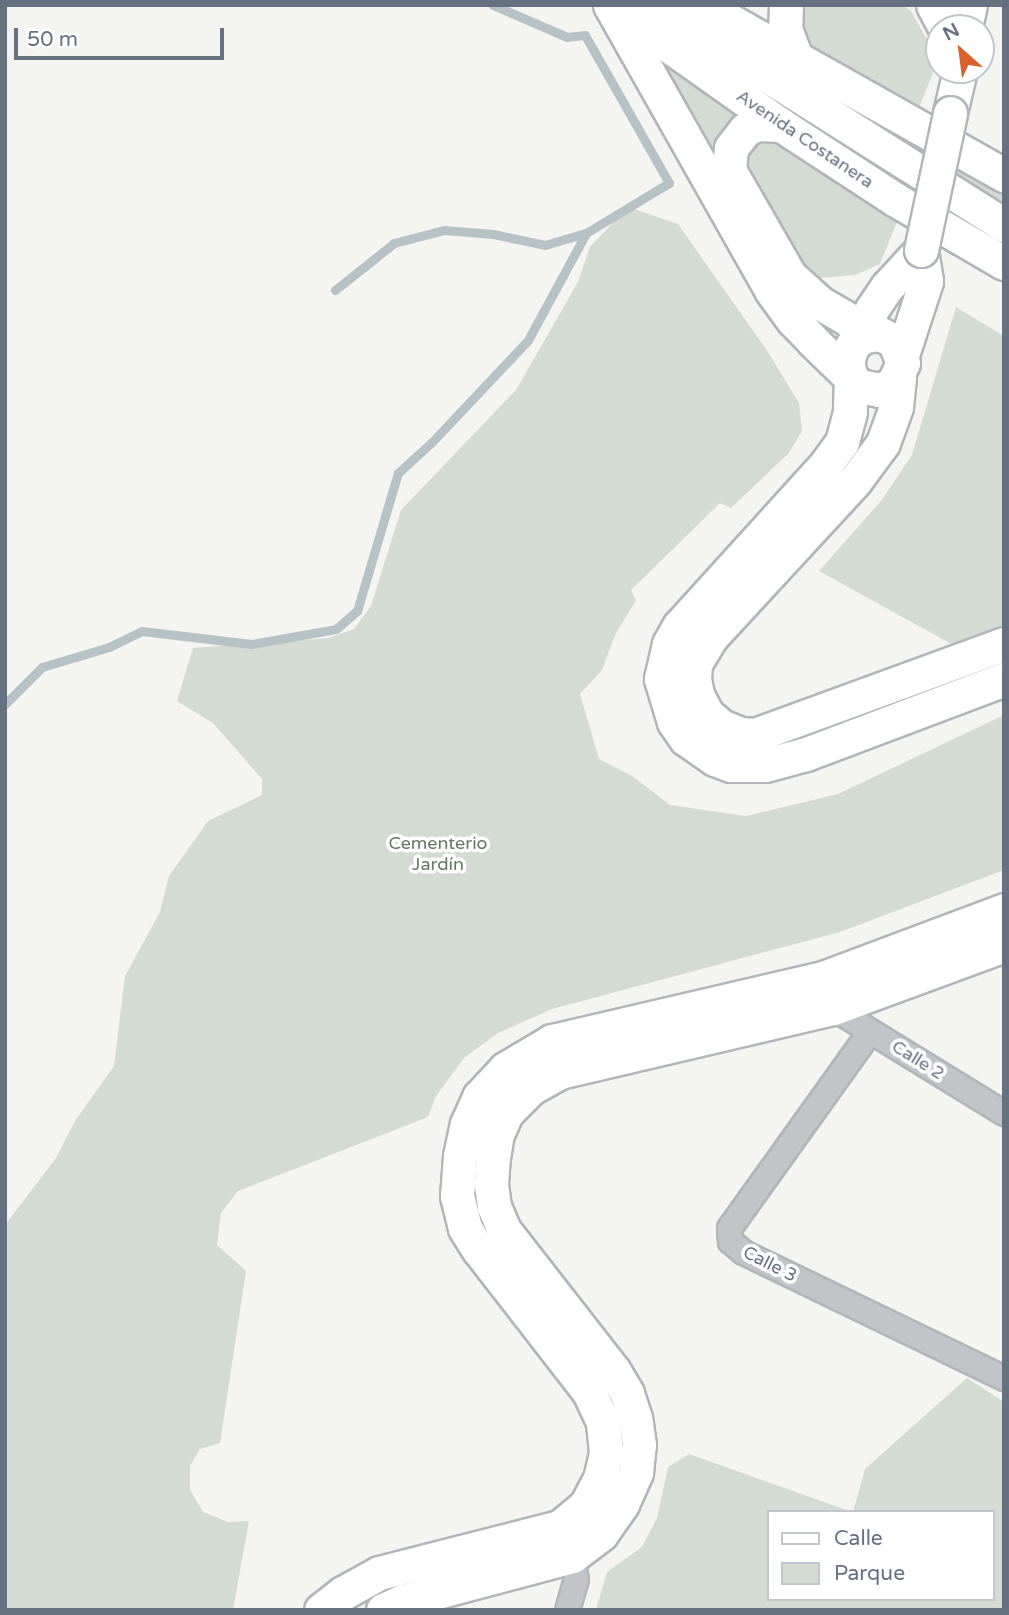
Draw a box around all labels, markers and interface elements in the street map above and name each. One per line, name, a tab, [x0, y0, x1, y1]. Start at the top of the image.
scale bar	[18, 14, 228, 58]
north arrow	[925, 14, 995, 84]
text: N	[939, 19, 963, 46]
text: 50 m	[27, 27, 78, 52]
street label: Avenida Costanera	[732, 85, 878, 193]
park label: Cementerio Jardín	[388, 833, 488, 876]
street label: Calle 2	[888, 1036, 948, 1084]
street label: Calle 3	[739, 1241, 801, 1287]
legend	[768, 1510, 995, 1601]
text: Calle	[834, 1526, 883, 1551]
text: Parque	[834, 1561, 905, 1586]

